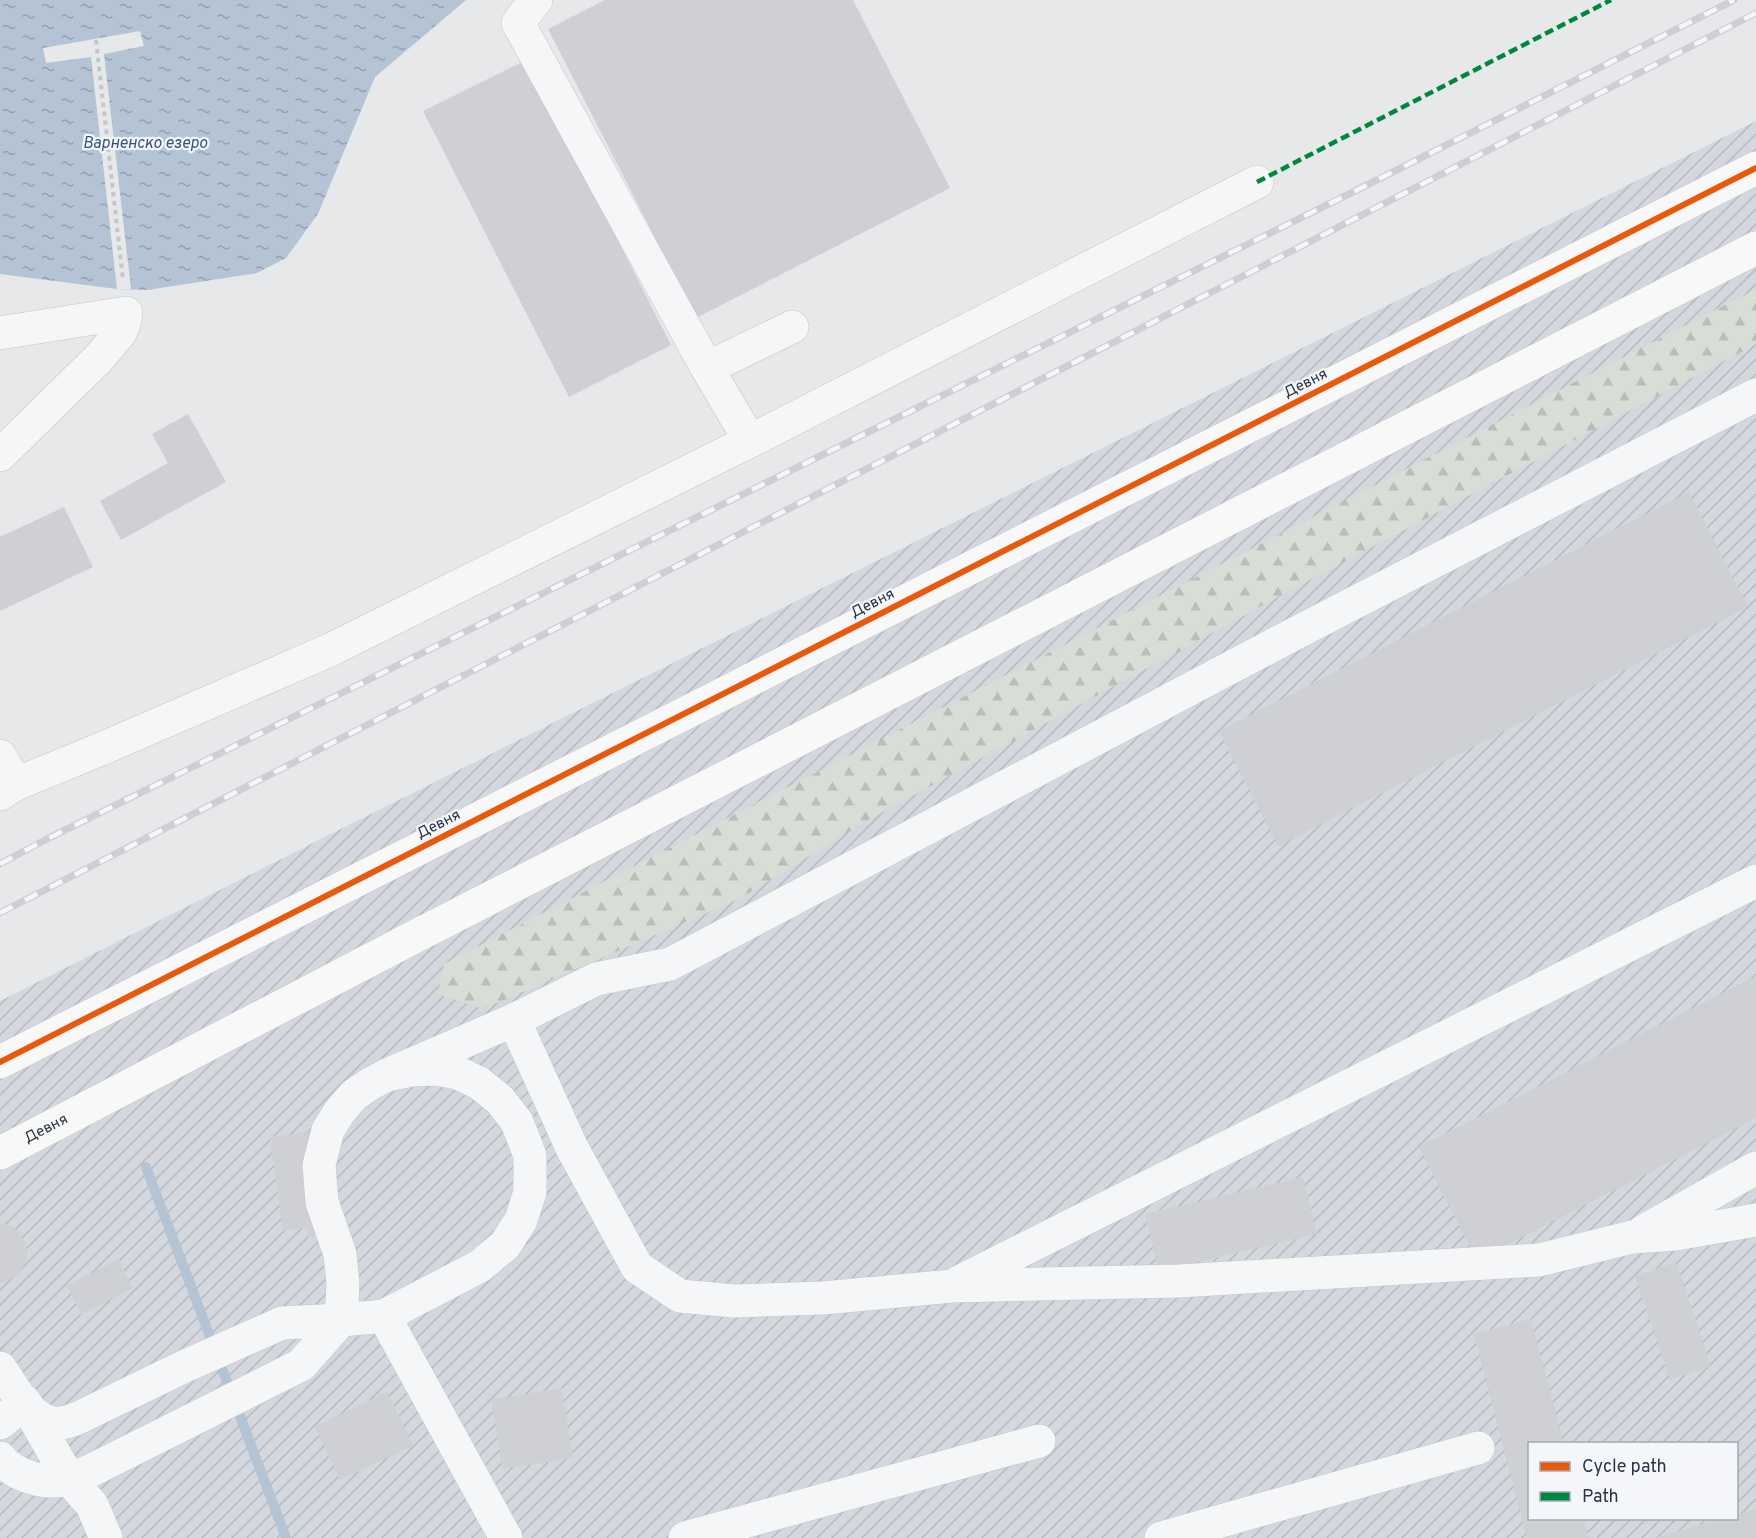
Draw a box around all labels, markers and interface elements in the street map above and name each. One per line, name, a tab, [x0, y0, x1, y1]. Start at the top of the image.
water label: Варненско езеро	[83, 134, 208, 154]
street label: Девня	[1281, 365, 1331, 403]
street label: Девня	[848, 585, 898, 623]
street label: Девня	[414, 806, 464, 844]
street label: Девня	[21, 1110, 71, 1148]
legend	[1528, 1442, 1738, 1520]
text: Cycle path	[1582, 1456, 1667, 1479]
text: Path	[1582, 1486, 1619, 1509]

